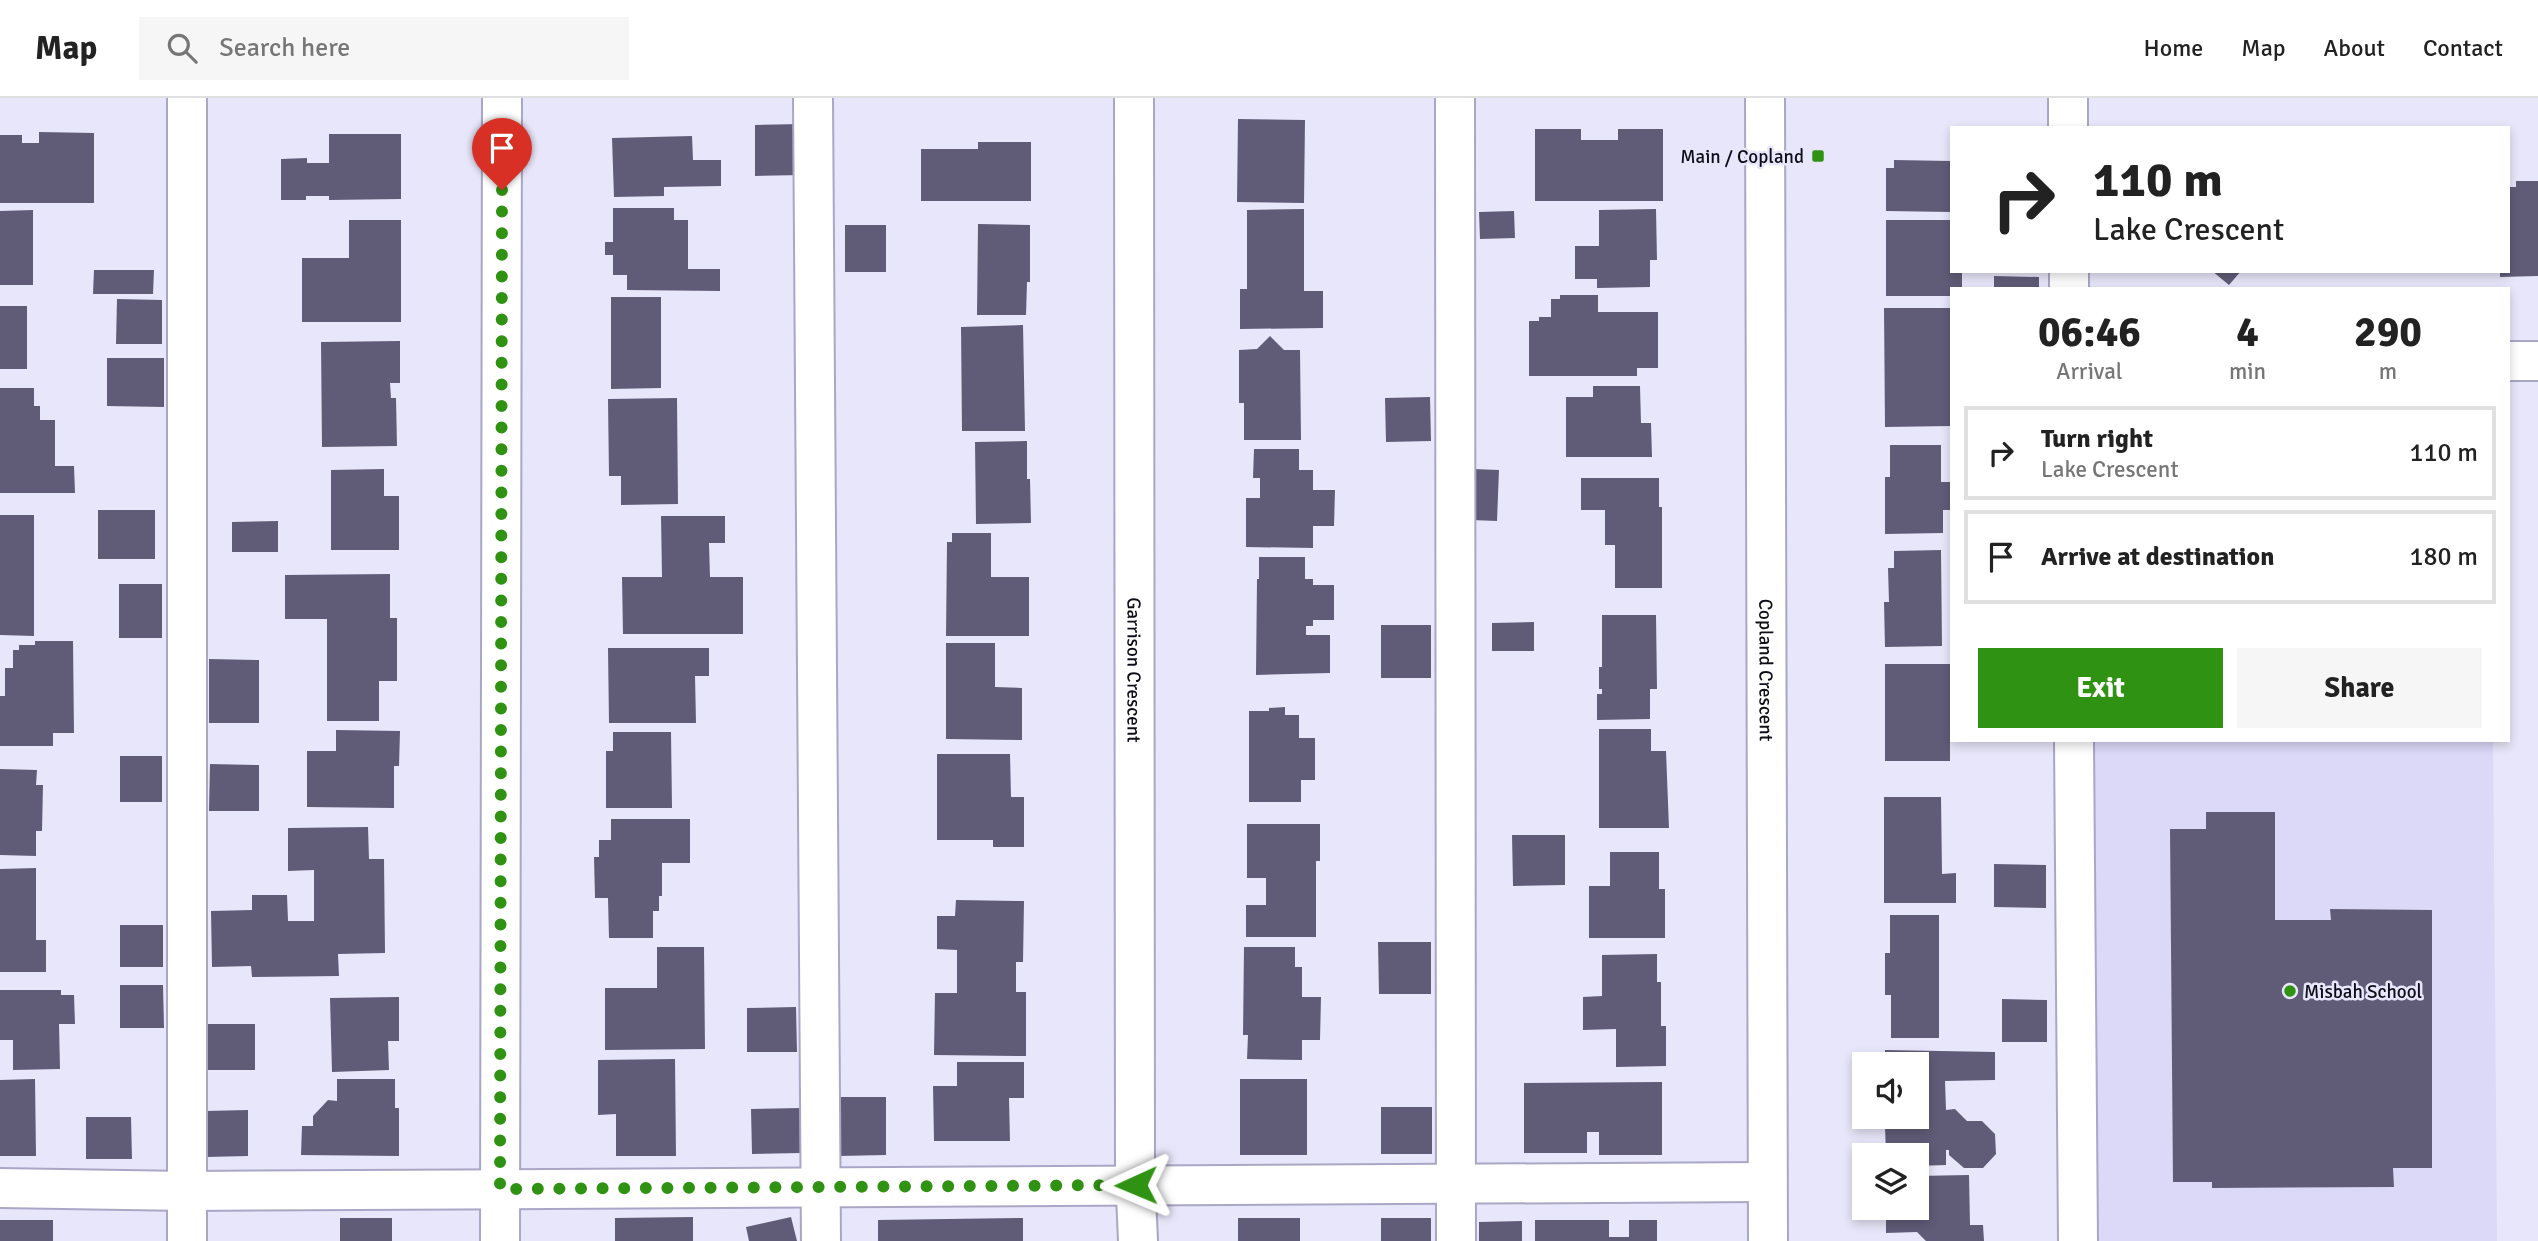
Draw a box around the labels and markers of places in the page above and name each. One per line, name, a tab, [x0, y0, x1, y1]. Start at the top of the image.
pin	[472, 118, 532, 190]
place label: Main / Copland	[1680, 145, 1804, 169]
marker: Main / Copland	[1810, 148, 1826, 164]
place label: Misbah School	[2304, 980, 2422, 1004]
marker: Misbah School	[2282, 983, 2298, 999]

